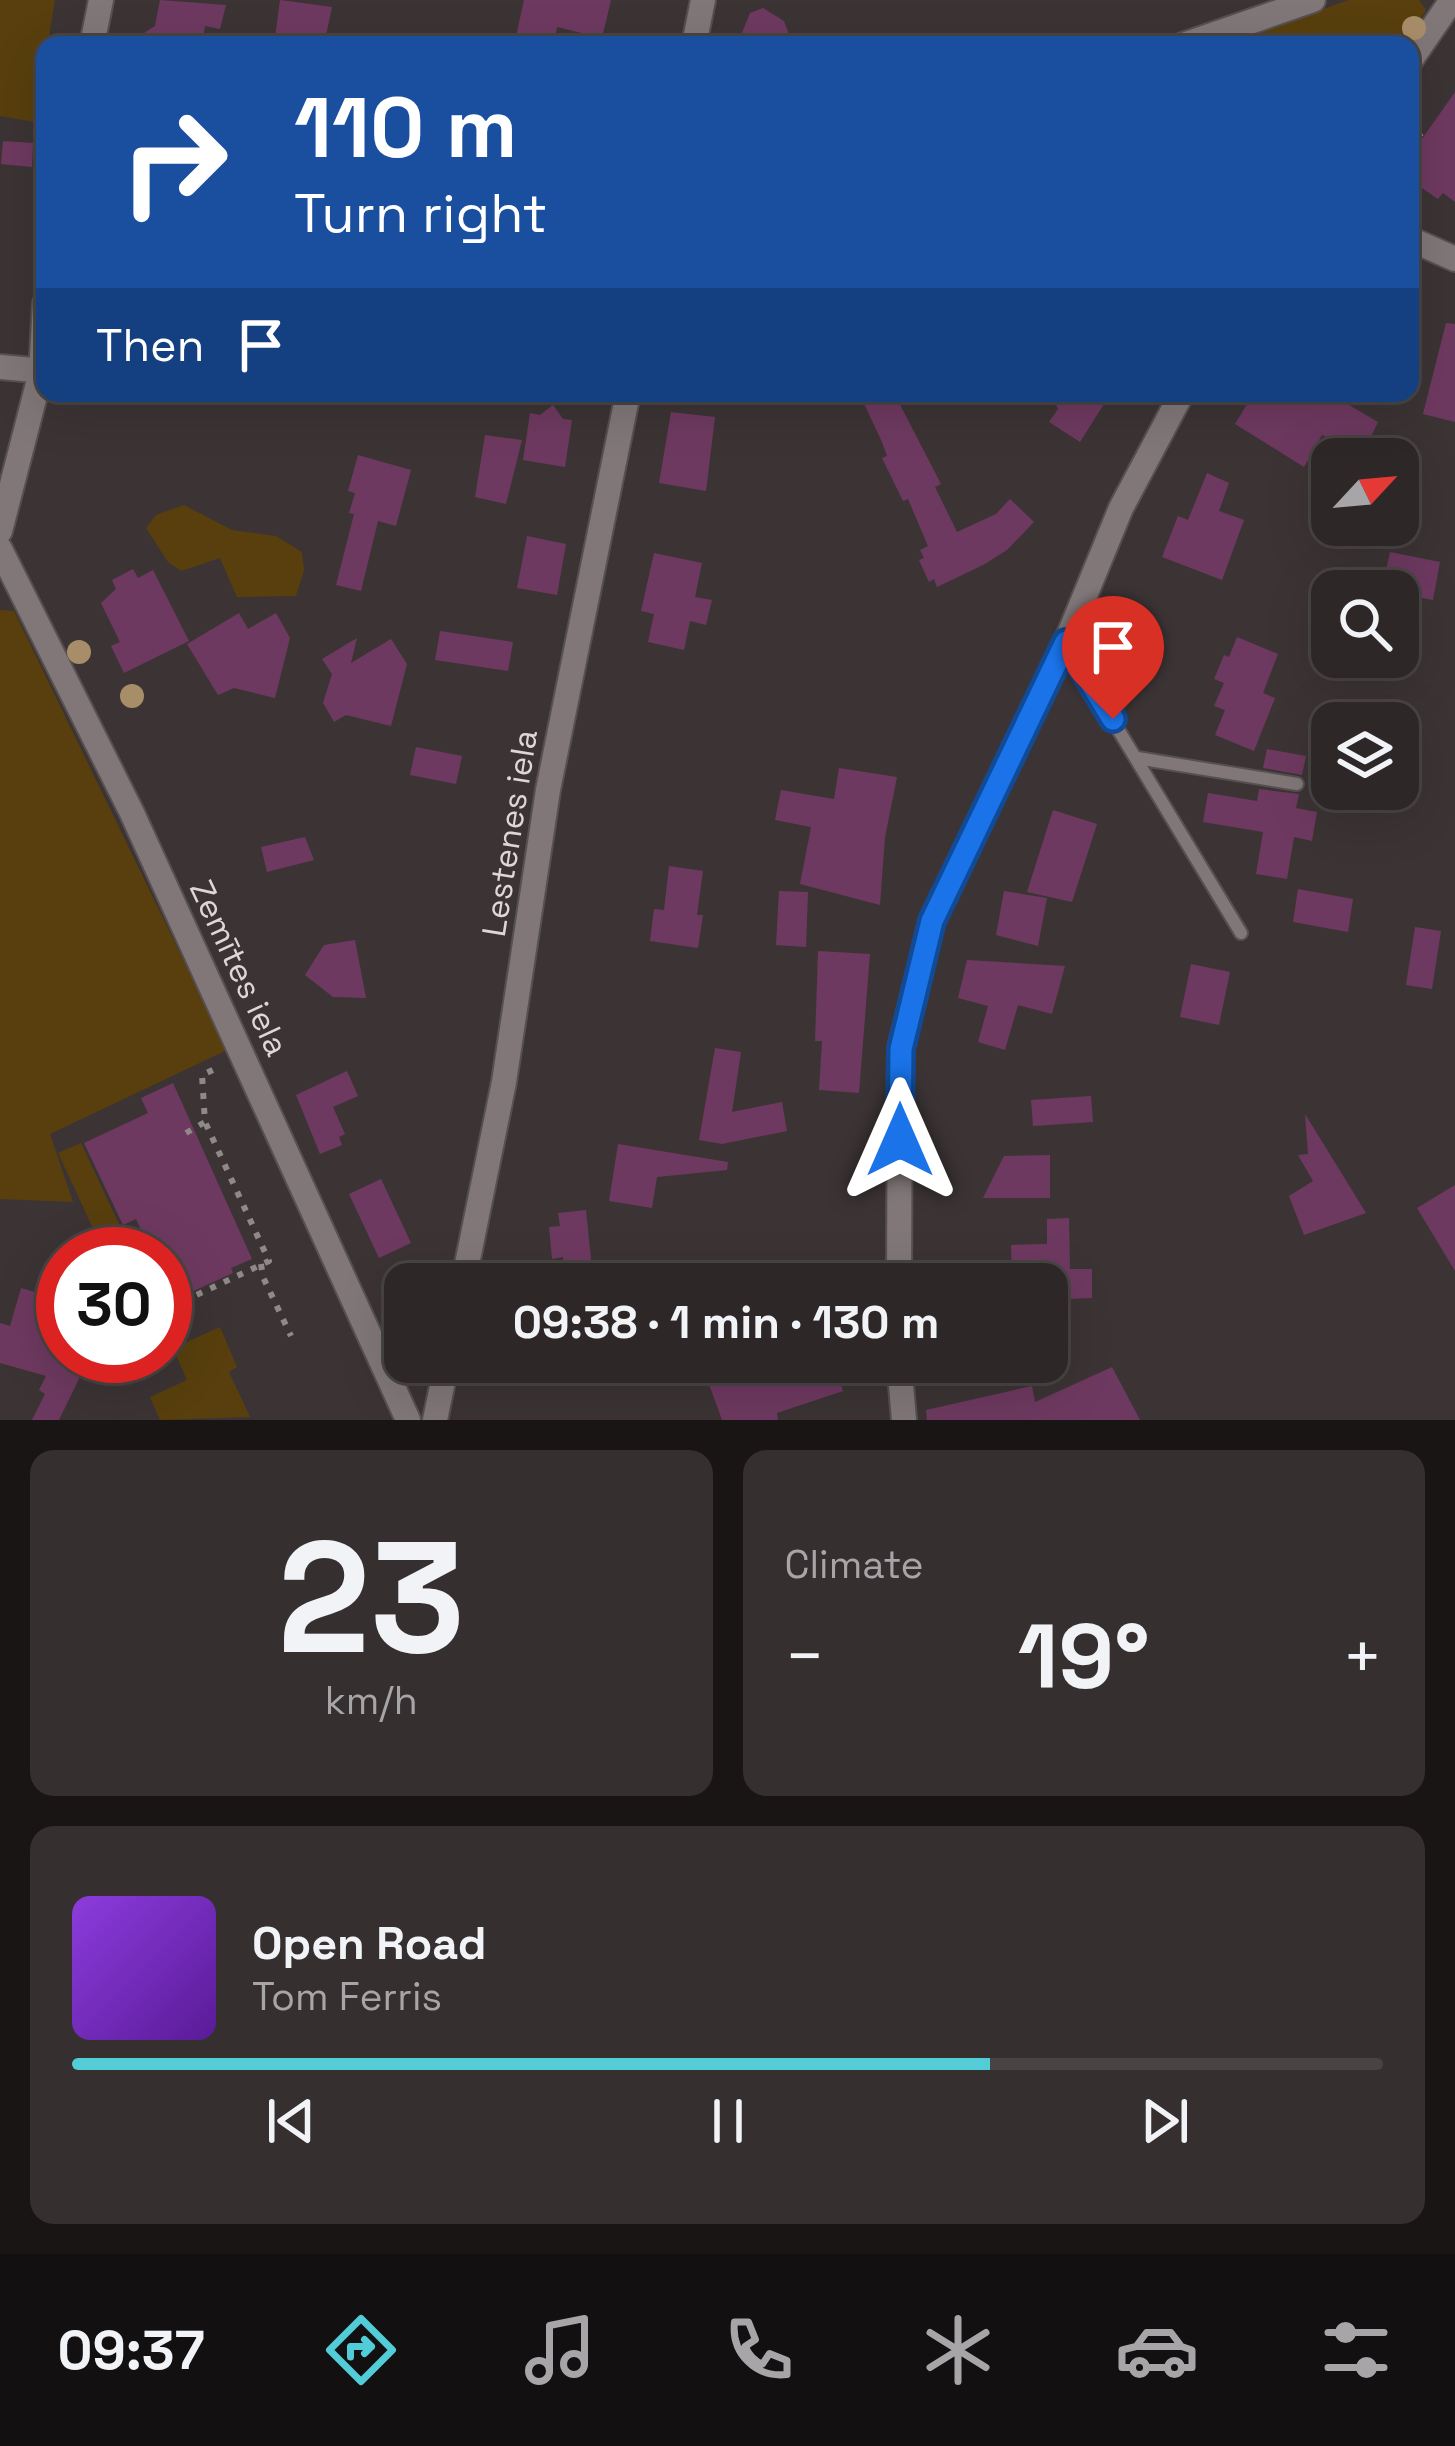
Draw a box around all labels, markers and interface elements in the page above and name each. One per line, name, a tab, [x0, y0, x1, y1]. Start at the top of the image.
text: 110 m	[294, 74, 517, 182]
icon: right	[96, 84, 252, 240]
text: Turn right	[294, 179, 547, 248]
icon: arrive	[228, 312, 294, 378]
text: Then	[96, 317, 204, 374]
north arrow	[1311, 438, 1419, 546]
map controls	[1311, 438, 1419, 810]
button: search	[1311, 570, 1419, 678]
pin	[1062, 596, 1164, 719]
icon: arrive	[1080, 614, 1146, 680]
button: layers	[1311, 702, 1419, 810]
street label: Lestenes iela	[473, 727, 547, 939]
street label: Zemītes iela	[180, 873, 298, 1063]
position arrow	[837, 1077, 963, 1203]
speed limit sign: 30	[36, 1227, 192, 1383]
text: 09:38 · 1 min · 130 m	[513, 1294, 939, 1351]
text: 23	[277, 1498, 465, 1698]
text: Climate	[785, 1540, 924, 1589]
text: 19°	[1018, 1599, 1150, 1714]
text: −	[785, 1614, 825, 1698]
text: +	[1342, 1614, 1383, 1698]
text: km/h	[325, 1676, 418, 1725]
text: Open Road	[252, 1915, 487, 1972]
text: Tom Ferris	[252, 1972, 442, 2021]
icon: previous	[258, 2088, 324, 2154]
icon: pause	[695, 2088, 761, 2154]
icon: next	[1132, 2088, 1198, 2154]
icon: directions	[319, 2308, 403, 2392]
icon: music	[518, 2308, 602, 2392]
icon: phone	[717, 2308, 801, 2392]
icon: climate	[916, 2308, 1000, 2392]
icon: car	[1115, 2308, 1199, 2392]
icon: filters	[1314, 2308, 1398, 2392]
text: 09:37	[57, 2316, 205, 2385]

